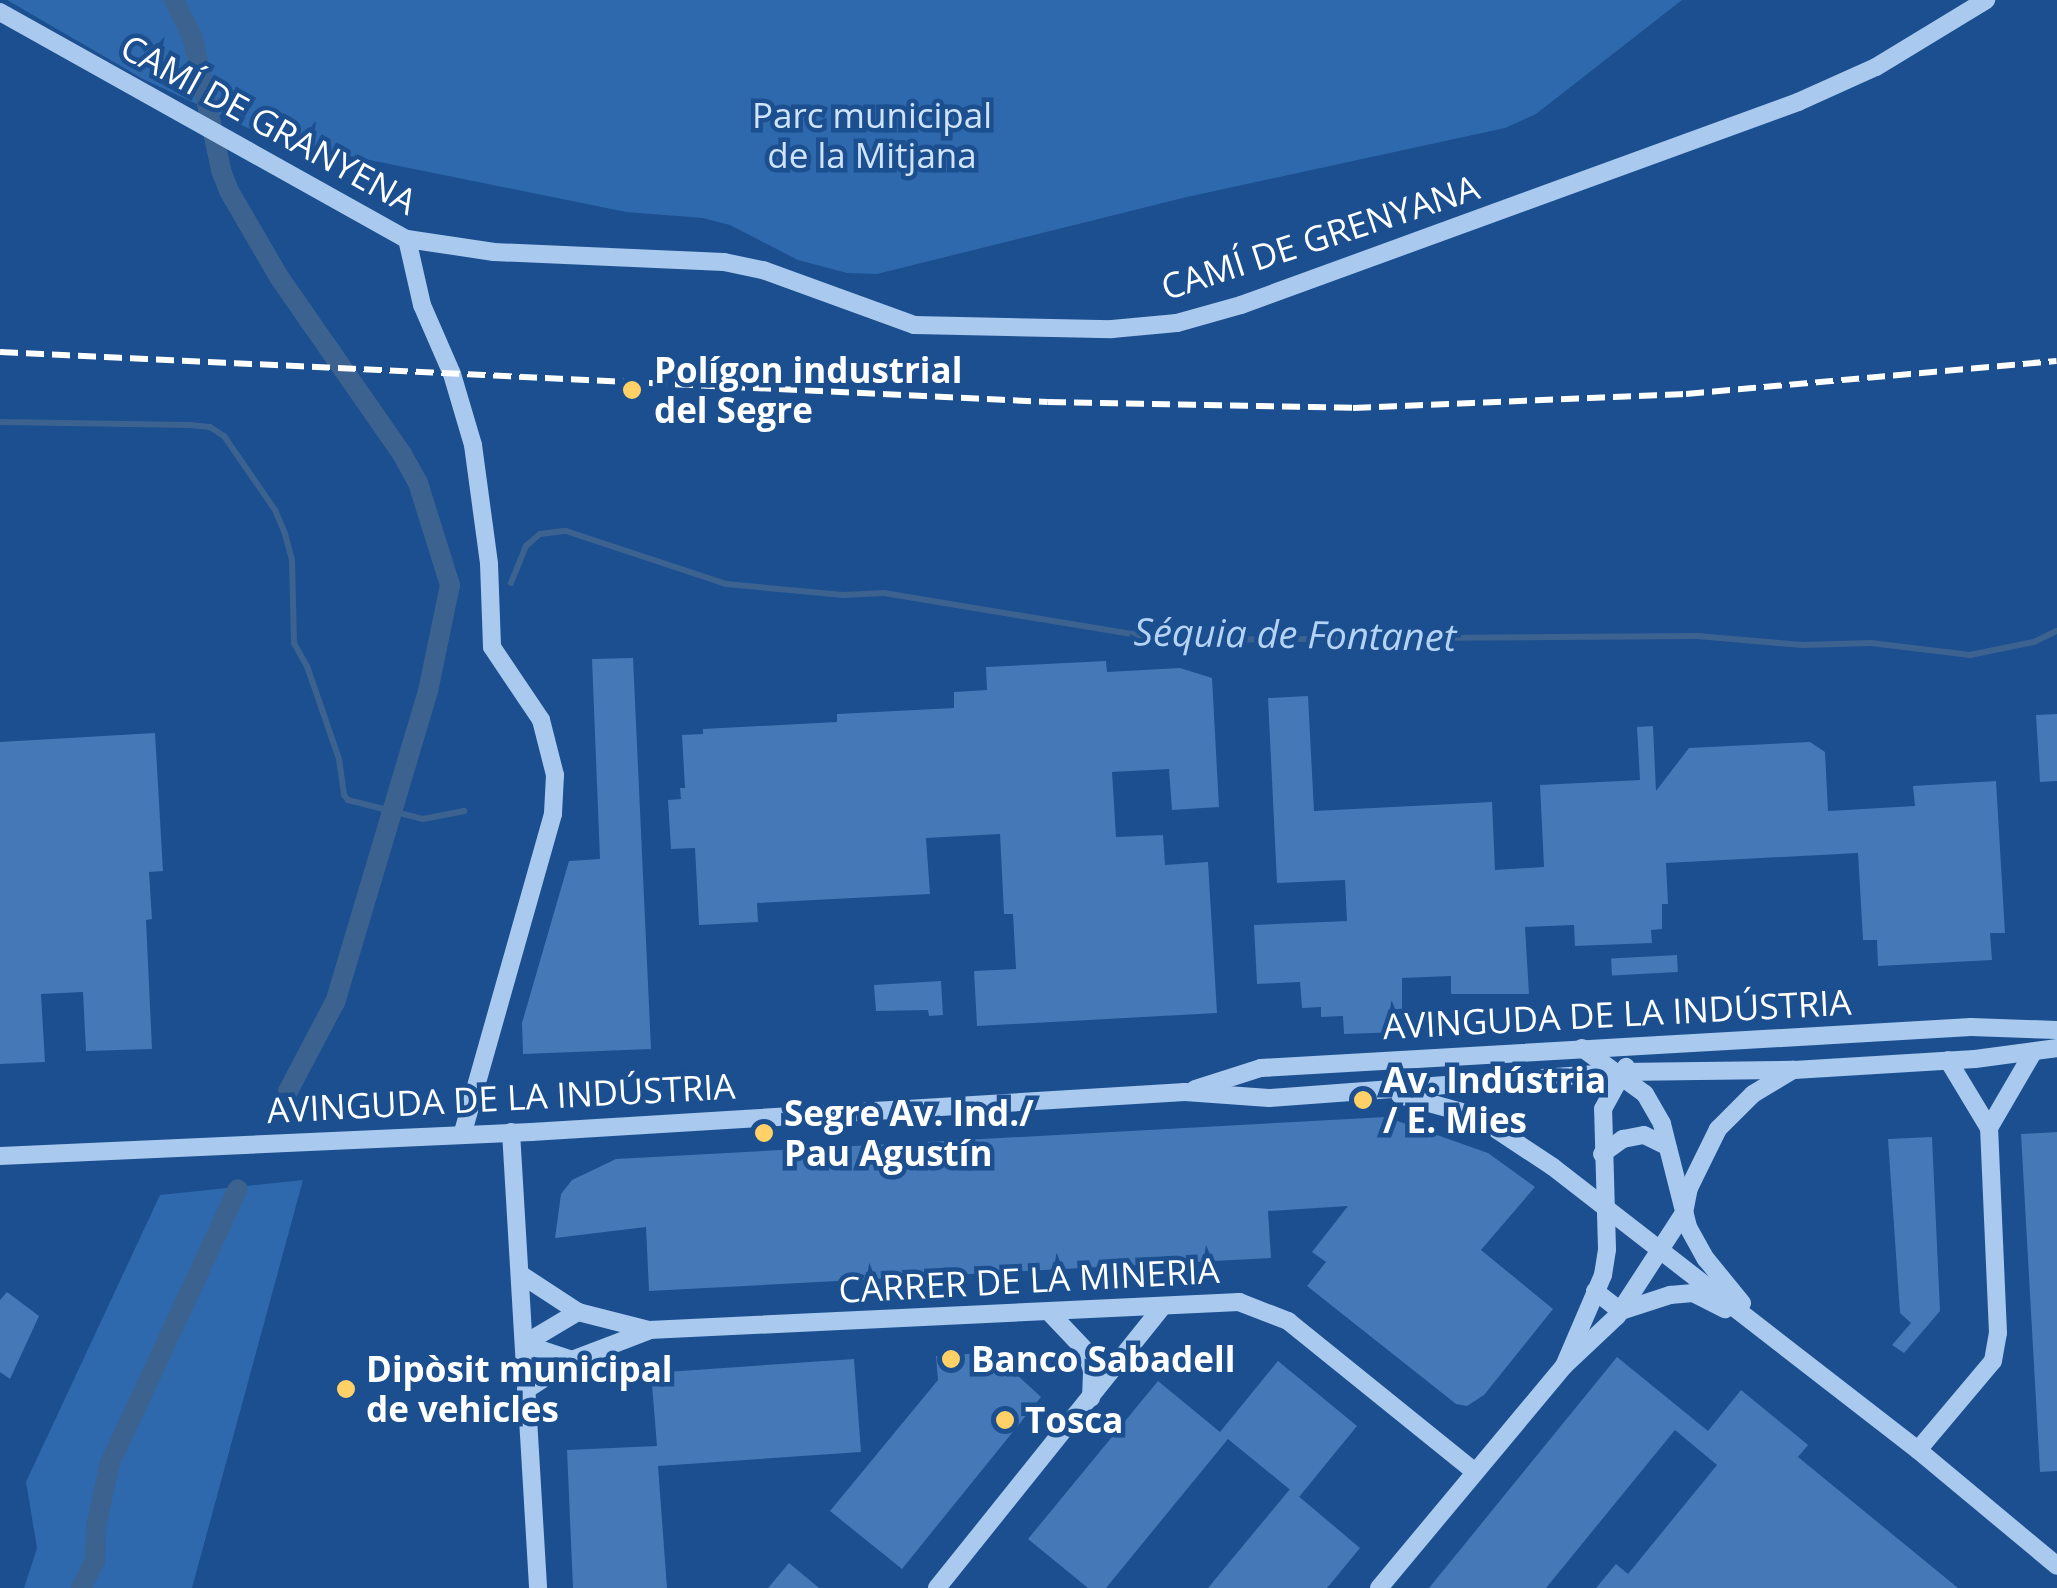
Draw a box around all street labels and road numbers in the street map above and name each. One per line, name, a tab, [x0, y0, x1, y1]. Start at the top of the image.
street label: CAMÍ DE GRANYENA	[114, 25, 424, 223]
street label: CAMÍ DE GRENYANA	[1156, 166, 1484, 308]
street label: AVINGUDA DE LA INDÚSTRIA	[1382, 981, 1852, 1047]
street label: AVINGUDA DE LA INDÚSTRIA	[266, 1065, 736, 1131]
street label: CARRER DE LA MINERIA	[837, 1249, 1221, 1311]

